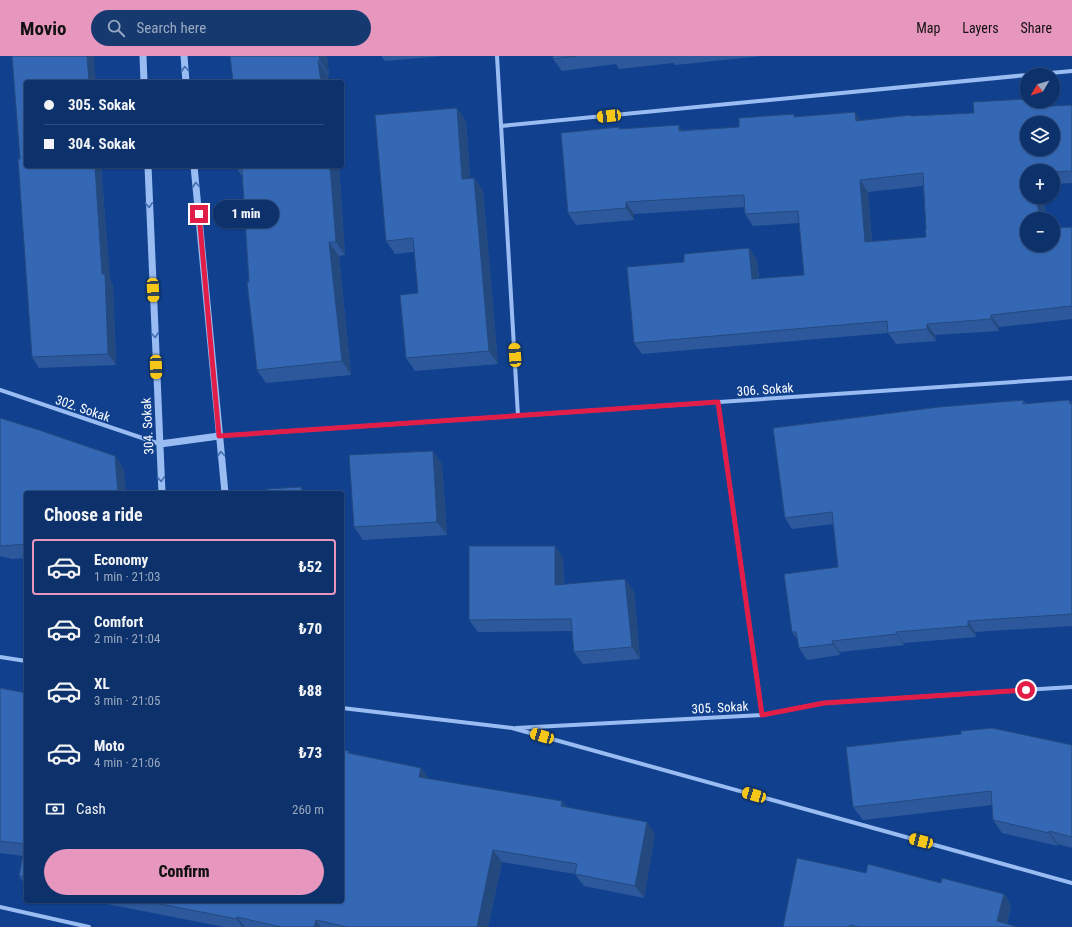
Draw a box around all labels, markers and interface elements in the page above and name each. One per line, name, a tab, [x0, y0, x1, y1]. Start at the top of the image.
search box	[91, 10, 371, 46]
text: Movio	[20, 17, 67, 40]
icon: search	[105, 17, 127, 39]
text: Search here	[137, 19, 206, 37]
text: Map	[916, 20, 940, 36]
text: Layers	[962, 20, 999, 36]
text: Share	[1021, 20, 1052, 36]
one-way arrow	[181, 66, 190, 72]
north arrow	[1020, 68, 1060, 108]
map controls	[1020, 68, 1060, 252]
text: 305. Sokak	[68, 96, 136, 114]
car	[596, 109, 622, 123]
button: layers	[1020, 116, 1060, 156]
text: 304. Sokak	[68, 135, 136, 153]
button: +	[1020, 164, 1060, 204]
one-way arrow	[192, 182, 201, 188]
callout: 1 min	[213, 200, 279, 228]
one-way arrow	[145, 202, 154, 208]
route end	[190, 205, 208, 223]
text: 1 min	[232, 206, 260, 221]
button: −	[1020, 212, 1060, 252]
car	[146, 278, 160, 302]
one-way arrow	[151, 332, 159, 338]
car	[508, 343, 522, 367]
car	[150, 355, 162, 379]
street label: 306. Sokak	[736, 380, 794, 399]
street label: 302. Sokak	[54, 392, 112, 425]
street label: 304. Sokak	[139, 397, 156, 455]
one-way arrow	[217, 451, 226, 457]
one-way arrow	[157, 476, 166, 482]
text: Choose a ride	[44, 504, 143, 525]
icon: car	[46, 549, 82, 585]
text: Economy	[94, 551, 148, 569]
text: ₺52	[299, 558, 322, 576]
text: 1 min · 21:03	[94, 569, 160, 584]
icon: car	[46, 611, 82, 647]
text: Comfort	[94, 613, 143, 631]
text: ₺70	[299, 620, 322, 638]
text: 2 min · 21:04	[94, 631, 160, 646]
icon: car	[46, 673, 82, 709]
text: XL	[94, 675, 110, 693]
route start	[1017, 681, 1035, 699]
text: ₺88	[299, 682, 322, 700]
text: 3 min · 21:05	[94, 693, 160, 708]
street label: 305. Sokak	[691, 699, 749, 716]
car	[529, 727, 555, 745]
icon: car	[46, 735, 82, 771]
text: Moto	[94, 737, 125, 755]
text: ₺73	[299, 744, 322, 762]
text: 4 min · 21:06	[94, 755, 160, 770]
car	[741, 786, 767, 804]
icon: cash	[44, 798, 66, 820]
text: Cash	[76, 800, 106, 818]
text: 260 m	[292, 802, 324, 817]
car	[908, 832, 934, 850]
button: Confirm	[44, 849, 324, 895]

